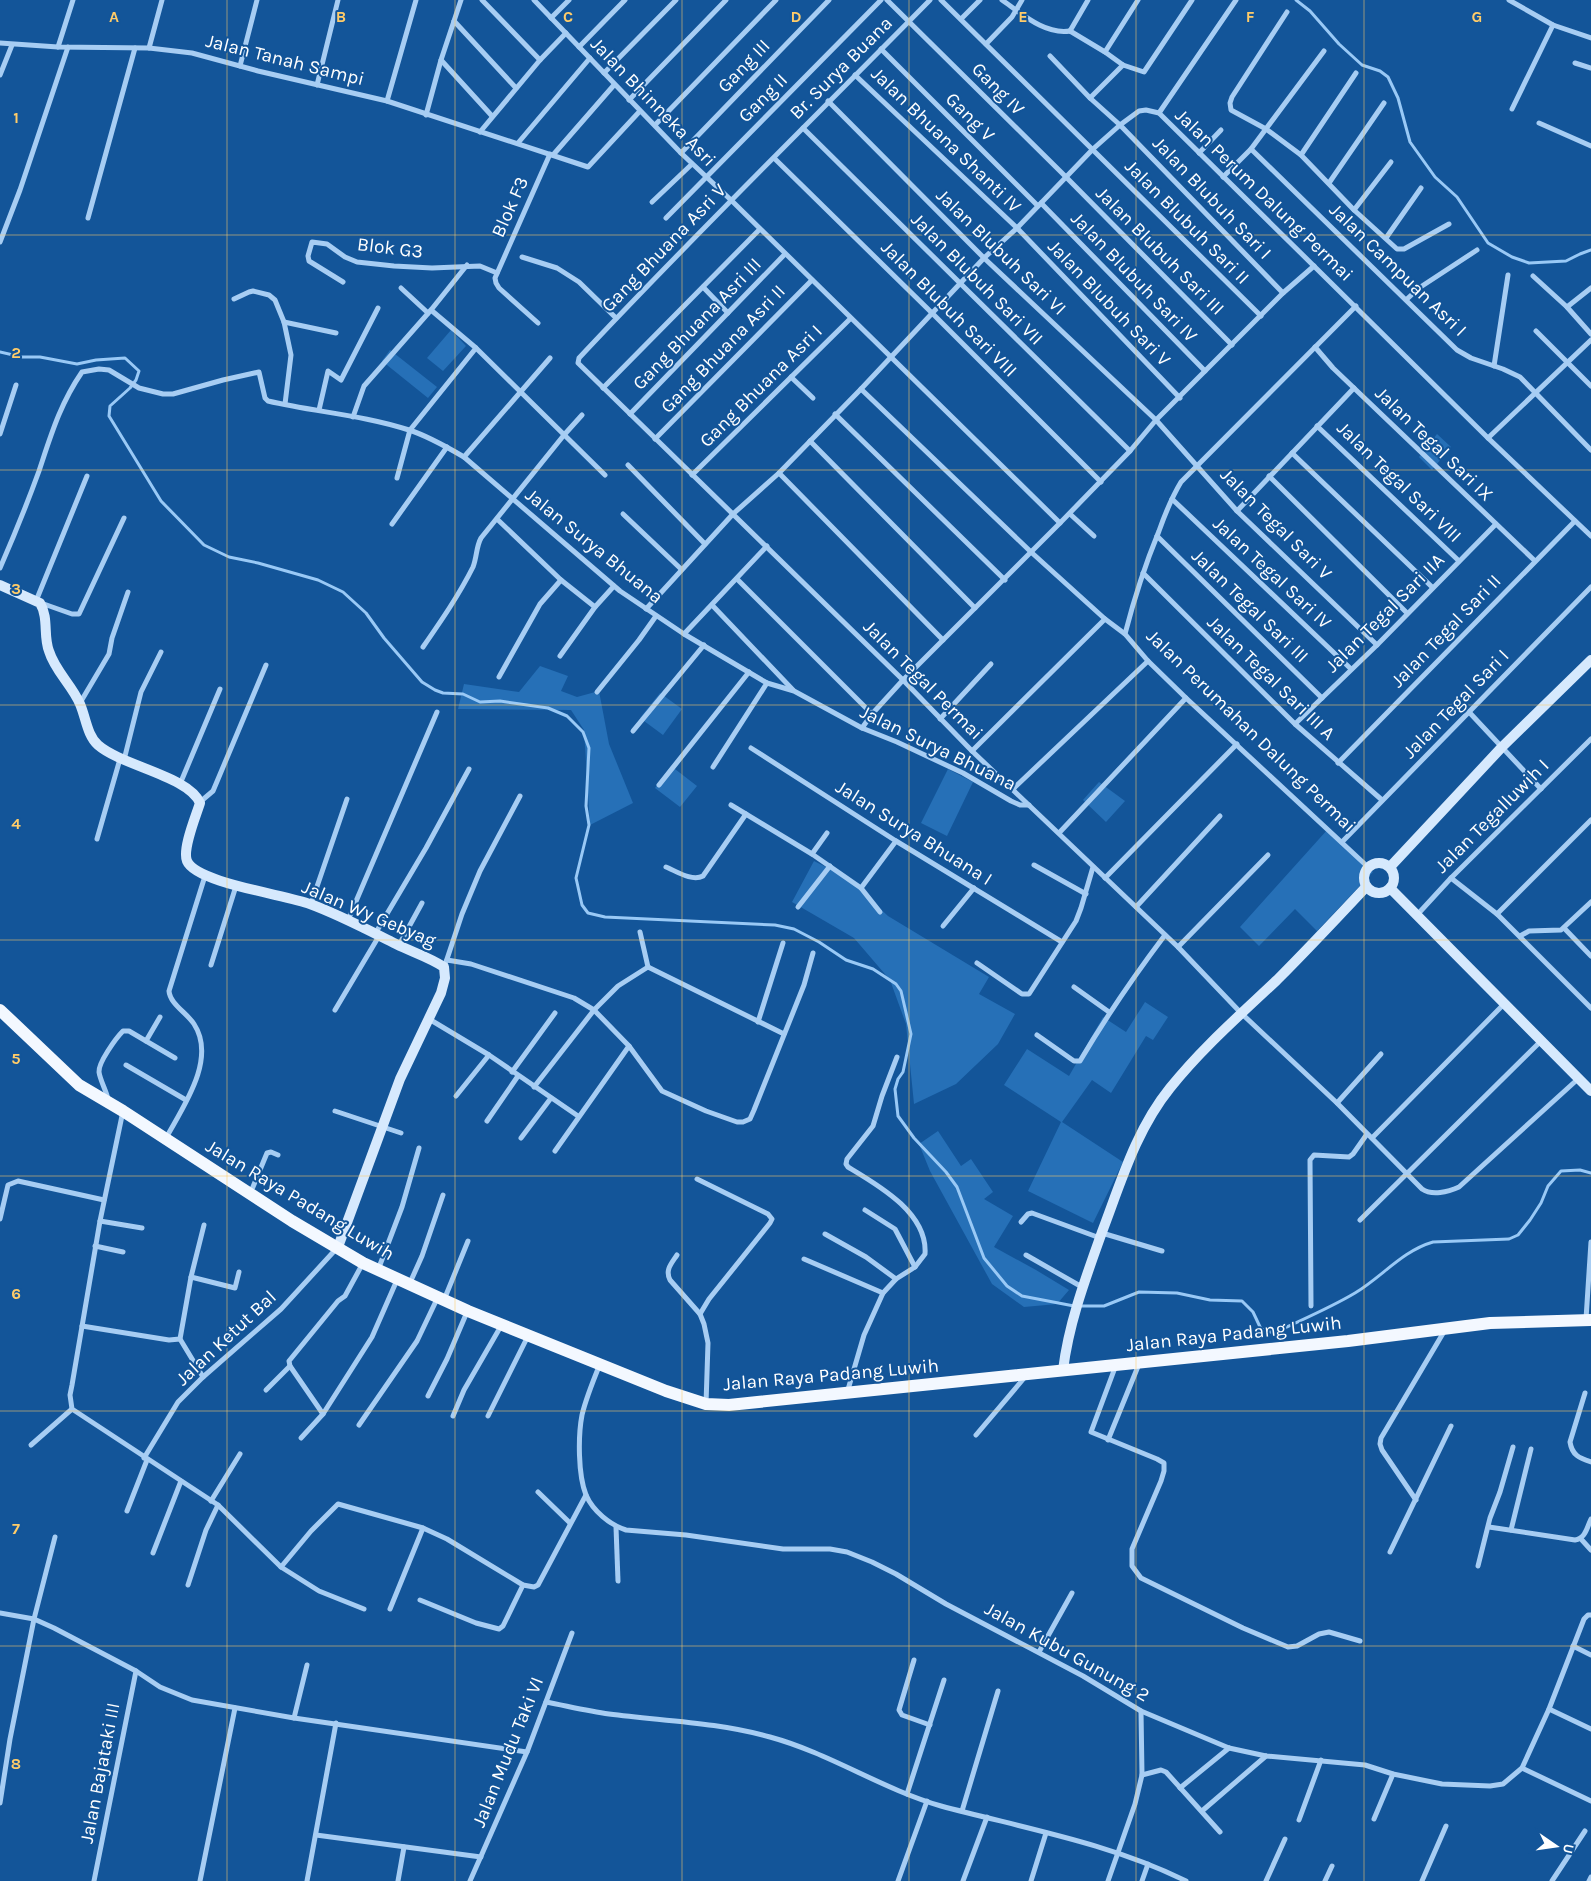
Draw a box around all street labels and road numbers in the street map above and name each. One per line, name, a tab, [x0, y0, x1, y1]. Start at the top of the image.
street label: Br. Surya Buana	[785, 12, 897, 124]
street label: Jalan Tanah Sampi	[203, 30, 367, 90]
street label: Jalan Bhinneka Asri	[586, 33, 720, 171]
street label: Gang III	[713, 35, 775, 97]
street label: Gang IV	[967, 58, 1029, 120]
street label: Jalan Bhuana Shanti IV	[867, 63, 1026, 218]
street label: Gang II	[734, 69, 792, 127]
street label: Gang V	[941, 88, 999, 146]
street label: Jalan Perum Dalung Permai	[1171, 104, 1357, 286]
street label: Jalan Blubuh Sari I	[1148, 132, 1276, 264]
street label: Jalan Blubuh Sari II	[1120, 155, 1254, 289]
street label: Blok F3	[487, 173, 533, 241]
street label: Gang Bhuana Asri V	[597, 179, 731, 317]
street label: Jalan Blubuh Sari III	[1091, 182, 1229, 320]
street label: Jalan Blubuh Sari VI	[931, 184, 1071, 320]
street label: Jalan Campuan Asri I	[1325, 199, 1471, 341]
street label: Jalan Blubuh Sari IV	[1066, 207, 1202, 347]
street label: Jalan Blubuh Sari VII	[906, 208, 1048, 350]
street label: Blok G3	[356, 233, 424, 263]
street label: Jalan Blubuh Sari V	[1043, 235, 1175, 371]
street label: Jalan Blubuh Sari VIII	[877, 237, 1021, 381]
street label: Gang Bhuana Asri III	[628, 253, 766, 395]
street label: Gang Bhuana Asri II	[656, 280, 790, 418]
street label: Gang Bhuana Asri I	[695, 320, 827, 452]
street label: Jalan Tegal Sari IX	[1371, 382, 1497, 506]
street label: Jalan Tegal Sari VIII	[1332, 417, 1466, 547]
street label: Jalan Tegal Sari V	[1216, 464, 1336, 584]
street label: Jalan Surya Bhuana	[521, 484, 667, 608]
street label: Jalan Tegal Sari IV	[1208, 513, 1336, 634]
street label: Jalan Tegal Sari III	[1187, 545, 1313, 667]
street label: Jalan Tegal Sari IIA	[1321, 549, 1449, 677]
street label: Jalan Tegal Sari II	[1386, 570, 1506, 692]
street label: Jalan Tegal Sari III A	[1203, 611, 1340, 745]
street label: Jalan Tegal Permai	[859, 616, 987, 744]
street label: Jalan Perumahan Dalung Permai	[1142, 625, 1360, 837]
street label: Jalan Tegal Sari I	[1398, 645, 1514, 763]
street label: Jalan Surya Bhuana	[856, 701, 1020, 795]
street label: Jalan Tegalluwih I	[1431, 755, 1553, 877]
street label: Jalan Surya Bhuana I	[832, 776, 996, 890]
street label: Jalan Wy Gebyag	[299, 876, 440, 952]
street label: Jalan Raya Padang Luwih	[202, 1135, 398, 1265]
street label: Jalan Ketut Bal	[171, 1286, 281, 1390]
street label: Jalan Raya Padang Luwih	[1125, 1312, 1343, 1356]
street label: Jalan Raya Padang Luwih	[722, 1355, 940, 1395]
street label: Jalan Kubu Gunung 2	[981, 1598, 1153, 1706]
street label: Jalan Mudu Taki VI	[468, 1674, 548, 1830]
street label: Jalan Bajataki III	[76, 1701, 124, 1845]

